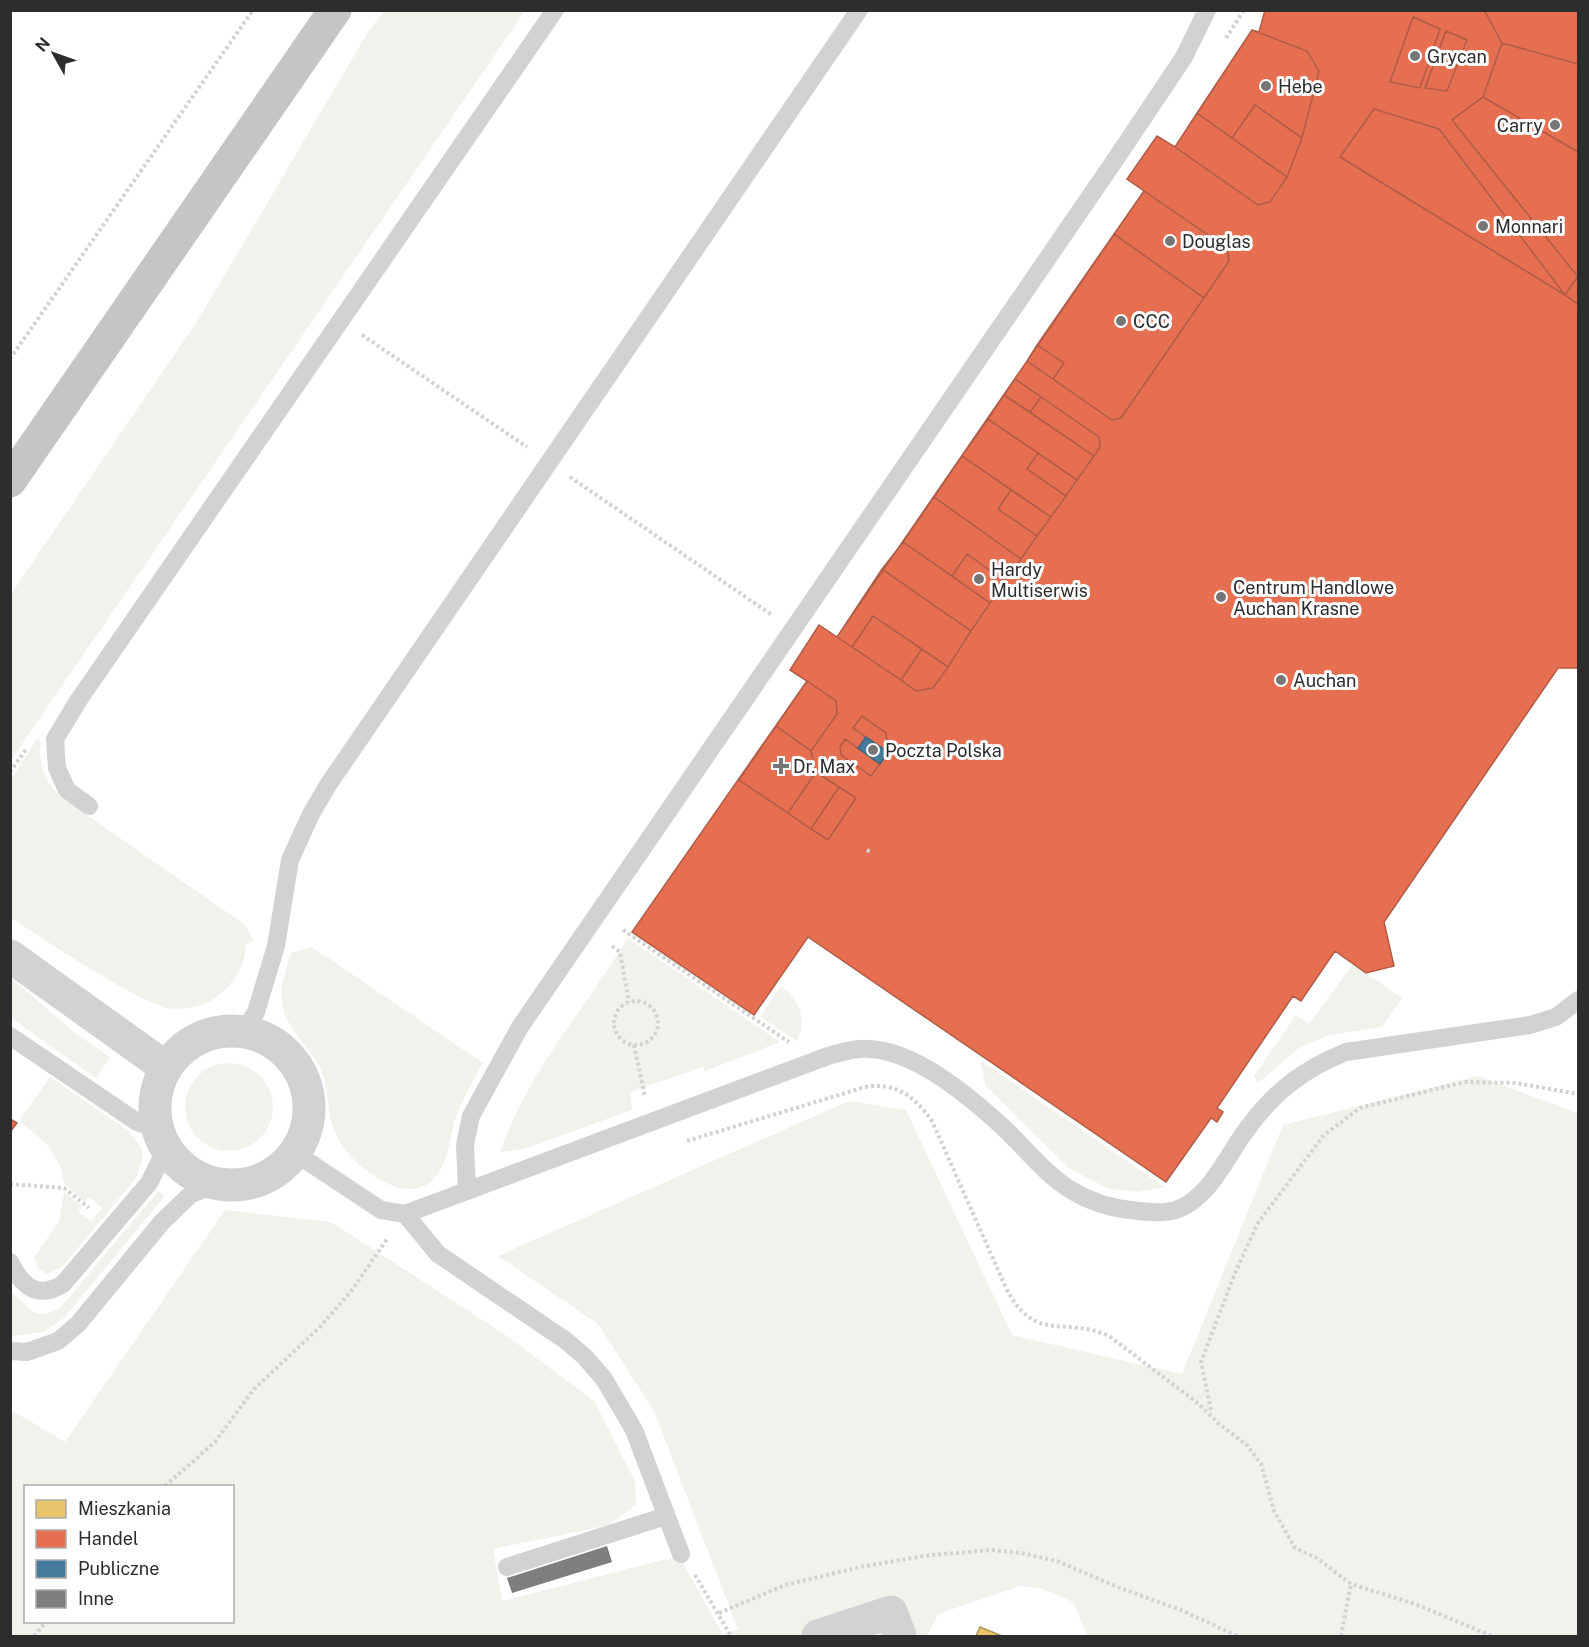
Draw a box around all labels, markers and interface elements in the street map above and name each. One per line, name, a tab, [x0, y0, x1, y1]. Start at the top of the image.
north arrow	[24, 24, 84, 84]
text: N	[32, 34, 54, 56]
place label: Grycan	[1427, 46, 1487, 67]
marker: Grycan	[1408, 49, 1422, 63]
place label: Hebe	[1278, 76, 1323, 97]
marker: Hebe	[1259, 79, 1273, 93]
place label: Carry	[1497, 115, 1543, 136]
marker: Carry	[1548, 118, 1562, 132]
place label: Monnari	[1495, 216, 1563, 237]
marker: Monnari	[1476, 219, 1490, 233]
place label: Douglas	[1182, 231, 1251, 252]
marker: Douglas	[1163, 234, 1177, 248]
place label: CCC	[1133, 311, 1170, 332]
marker: CCC	[1114, 314, 1128, 328]
place label: Hardy Multiserwis	[991, 559, 1088, 601]
marker: Hardy Multiserwis	[972, 572, 986, 586]
place label: Centrum Handlowe Auchan Krasne	[1233, 577, 1394, 619]
marker: Centrum Handlowe Auchan Krasne	[1214, 590, 1228, 604]
place label: Auchan	[1293, 670, 1356, 691]
marker: Auchan	[1274, 673, 1288, 687]
place label: Poczta Polska	[885, 740, 1002, 761]
marker: Poczta Polska	[866, 743, 880, 757]
place label: Dr. Max	[793, 756, 855, 777]
marker: Dr. Max	[774, 759, 788, 773]
legend	[24, 1485, 234, 1623]
text: Mieszkania	[78, 1498, 171, 1519]
text: Handel	[78, 1528, 138, 1549]
text: Publiczne	[78, 1558, 159, 1579]
text: Inne	[78, 1588, 114, 1609]

